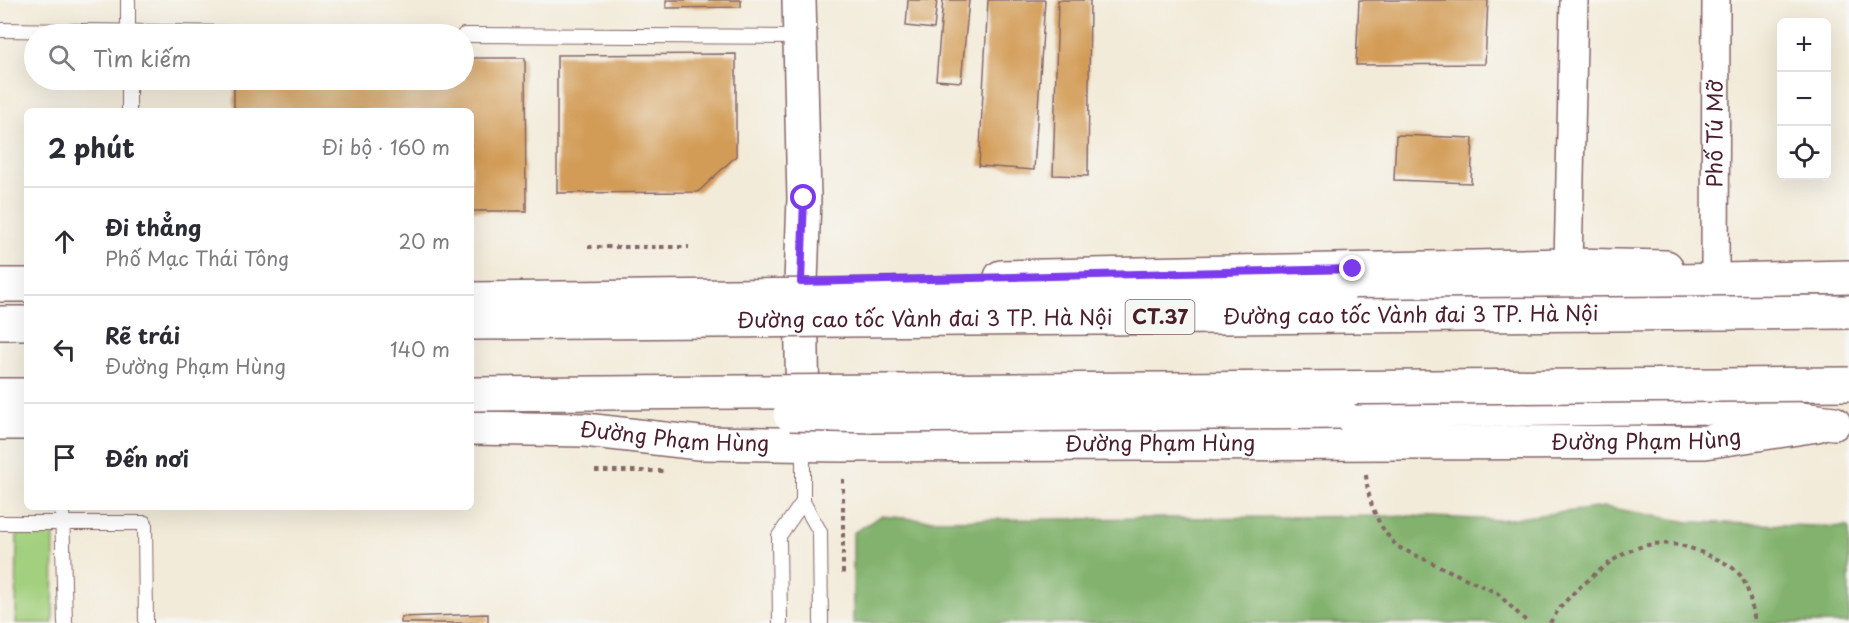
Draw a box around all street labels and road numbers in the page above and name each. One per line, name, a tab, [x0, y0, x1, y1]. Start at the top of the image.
street label: Phố Tú Mỡ	[1697, 79, 1730, 188]
street label: Đường cao tốc Vành đai 3 TP. Hà Nội	[1223, 296, 1599, 331]
street label: Đường cao tốc Vành đai 3 TP. Hà Nội	[737, 300, 1113, 335]
road number: CT.37	[1126, 300, 1194, 334]
street label: Đường Phạm Hùng	[578, 412, 770, 458]
street label: Đường Phạm Hùng	[1551, 419, 1743, 457]
street label: Đường Phạm Hùng	[1065, 426, 1255, 458]

